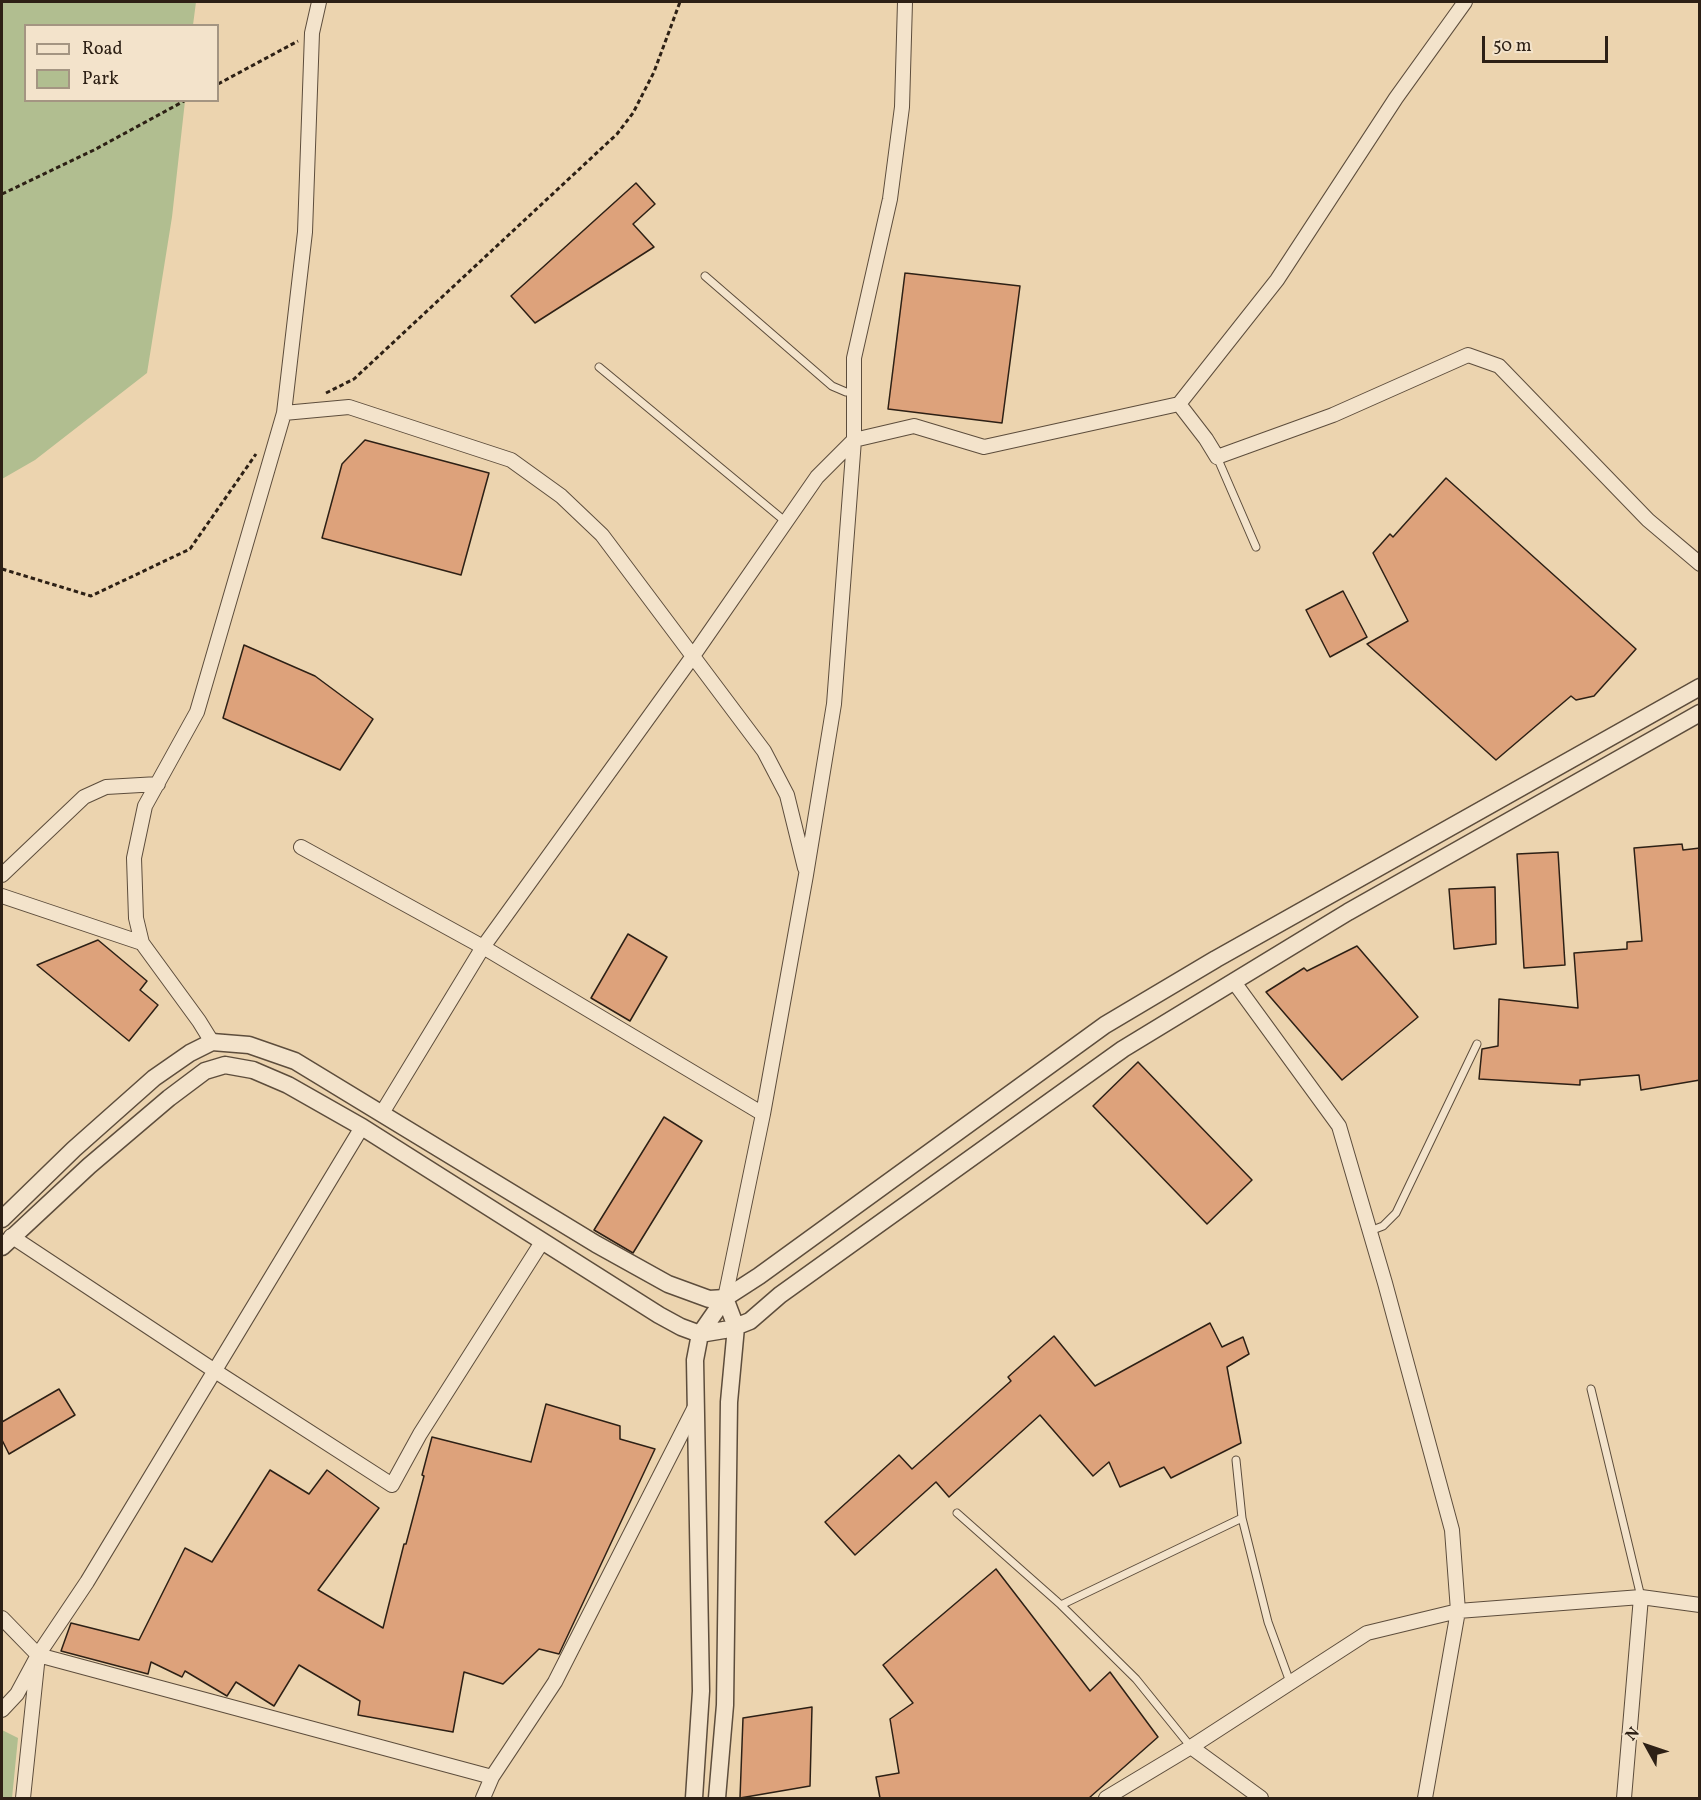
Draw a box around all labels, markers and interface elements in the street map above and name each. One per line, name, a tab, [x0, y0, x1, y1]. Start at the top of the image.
legend	[24, 24, 219, 102]
scale bar	[1485, 24, 1611, 62]
text: 50 m	[1493, 34, 1532, 59]
text: Road	[82, 37, 123, 62]
text: Park	[82, 67, 119, 92]
north arrow	[1617, 1716, 1677, 1776]
text: N	[1621, 1723, 1645, 1746]

